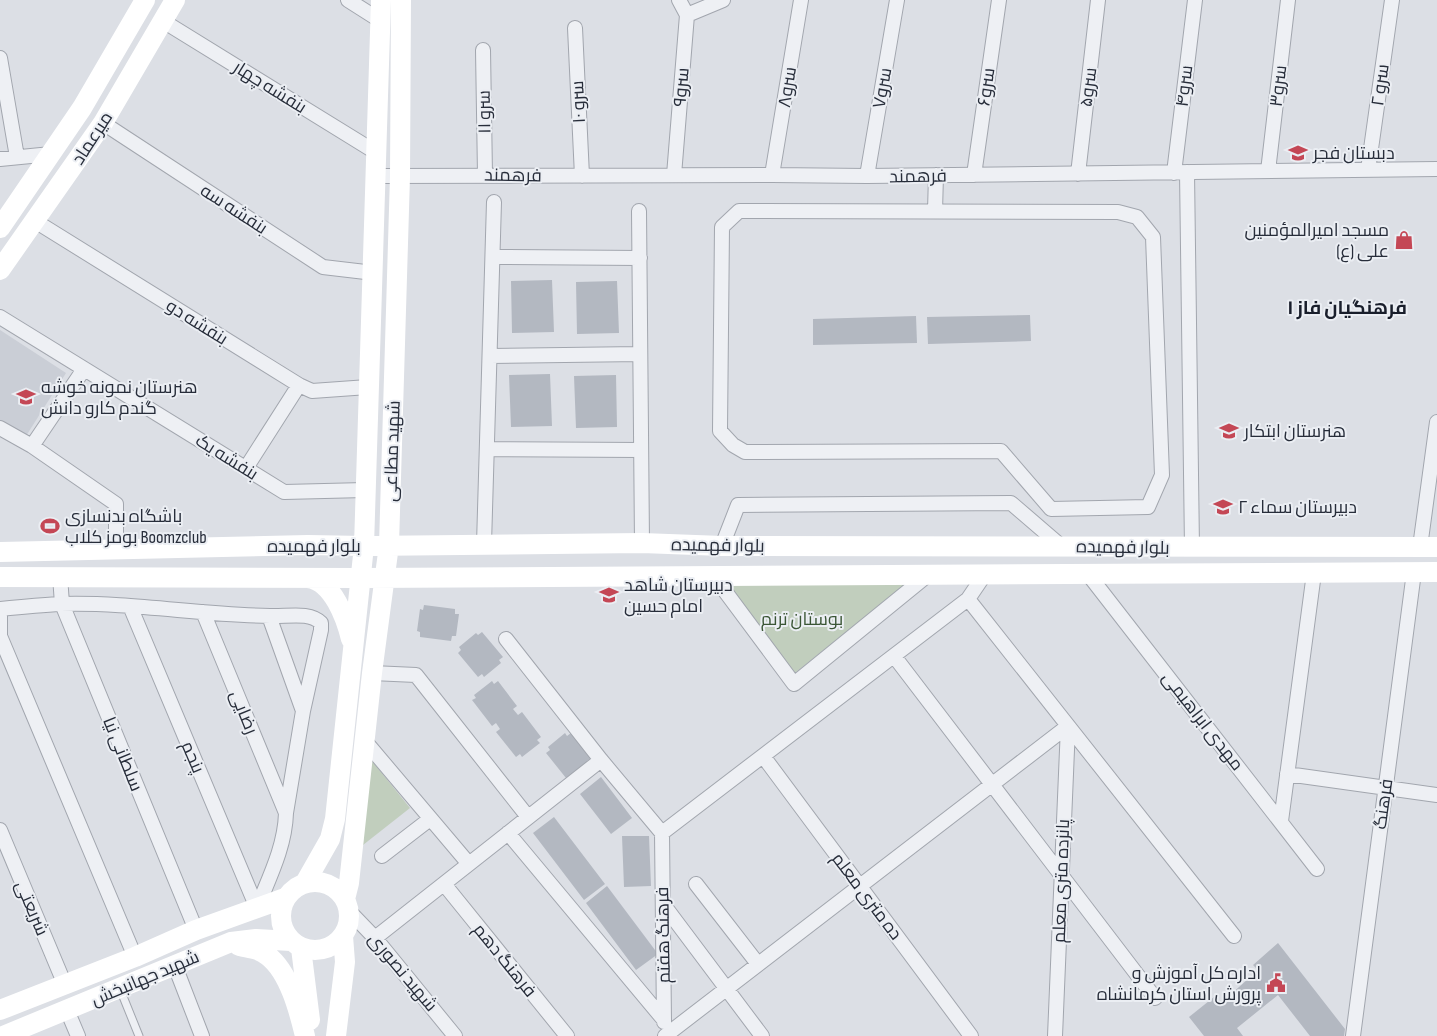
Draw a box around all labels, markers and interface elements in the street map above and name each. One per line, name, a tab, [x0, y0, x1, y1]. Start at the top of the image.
street label: بنفشه چهار	[228, 56, 310, 119]
street label: سرو ۲	[1367, 63, 1394, 107]
street label: سرو۴	[1172, 64, 1197, 108]
street label: سرو۳	[1266, 64, 1291, 108]
street label: سرو۸	[774, 65, 801, 109]
street label: سرو۷	[869, 66, 896, 110]
street label: سرو۵	[1076, 66, 1101, 108]
street label: سرو۹	[669, 67, 694, 107]
street label: سرو۶	[973, 67, 1000, 108]
street label: سرو ۱۰	[567, 80, 590, 124]
street label: ۱۱ سرو	[474, 90, 495, 134]
street label: میرعماد	[68, 108, 117, 169]
school or university icon: دبستان فجر	[1287, 142, 1309, 164]
place label: دبستان فجر	[1312, 143, 1395, 164]
street label: فرهمند	[484, 164, 542, 187]
street label: فرهمند	[889, 165, 947, 188]
street label: بنفشه سه	[196, 180, 271, 239]
place label: مسجد امیرالمؤمنین علی (ع)	[1244, 220, 1389, 263]
shop icon: مسجد امیرالمؤمنین علی (ع)	[1393, 229, 1415, 251]
street label: بنفشه دو	[162, 295, 231, 350]
district label: فرهنگیان فاز ۱	[1287, 297, 1407, 320]
place label: هنرستان نمونه خوشه گندم کارو دانش	[41, 377, 197, 420]
school or university icon: هنرستان نمونه خوشه گندم کارو دانش	[15, 386, 37, 408]
street label: شهید مطاعی	[380, 400, 405, 502]
school or university icon: هنرستان ابتکار	[1218, 420, 1240, 442]
place label: هنرستان ابتکار	[1243, 421, 1346, 442]
street label: بنفشه یک	[192, 430, 262, 485]
school or university icon: دبیرستان سماء ٢	[1212, 496, 1234, 518]
place label: دبیرستان سماء ٢	[1238, 497, 1357, 518]
place label: باشگاه بدنسازی بومز کلاب Boomzclub	[65, 506, 207, 548]
sports icon: باشگاه بدنسازی بومز کلاب Boomzclub	[39, 515, 61, 537]
street label: بلوار فهمیده	[671, 534, 765, 557]
street label: بلوار فهمیده	[267, 536, 361, 557]
street label: بلوار فهمیده	[1076, 536, 1170, 559]
place label: دبیرستان شاهد امام حسین	[624, 575, 733, 618]
school or university icon: دبیرستان شاهد امام حسین	[598, 584, 620, 606]
park label: بوستان ترنم	[761, 609, 843, 631]
street label: مهدی ابراهیمی	[1158, 668, 1248, 775]
street label: رضایی	[225, 687, 262, 737]
street label: سلطانی نیا	[98, 714, 147, 794]
street label: پنجم	[176, 738, 209, 777]
street label: فرهنگ	[1370, 778, 1397, 831]
street label: پانزده متری معلم	[1049, 818, 1075, 943]
street label: ده متری معلم	[826, 849, 906, 945]
street label: شریعتی	[11, 878, 52, 939]
street label: فرهنگ هفتم	[652, 887, 676, 983]
street label: فرهنگ دهم	[468, 919, 541, 1002]
street label: شهید نصوری	[364, 929, 442, 1016]
street label: شهید جهانبخش	[88, 946, 202, 1011]
place label: اداره کل آموزش و پرورش استان کرمانشاه	[1097, 963, 1261, 1006]
public building icon: اداره کل آموزش و پرورش استان کرمانشاه	[1265, 972, 1287, 994]

